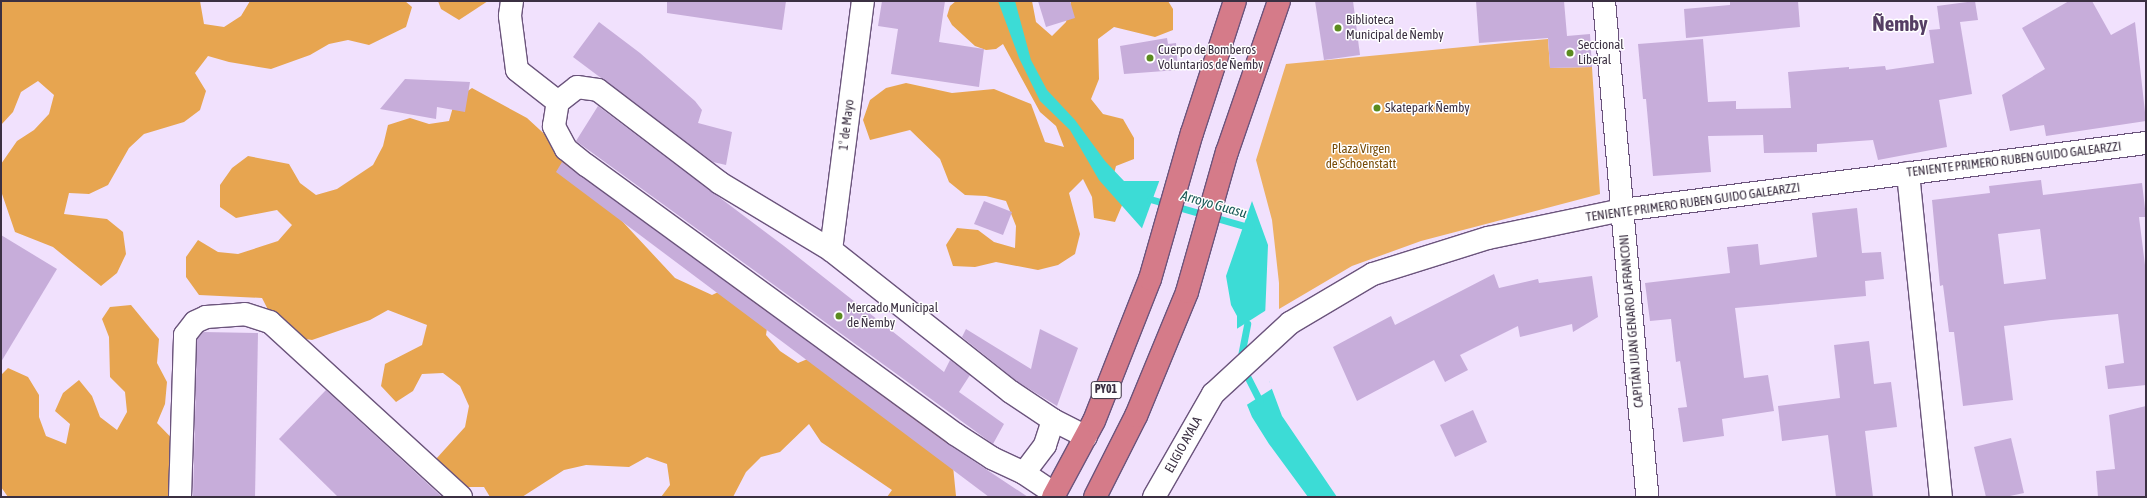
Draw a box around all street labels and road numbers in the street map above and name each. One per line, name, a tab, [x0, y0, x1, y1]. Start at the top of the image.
street label: 1º de Mayo	[836, 99, 858, 151]
street label: TENIENTE PRIMERO RUBEN GUIDO GALEARZZI	[1906, 139, 2122, 181]
street label: TENIENTE PRIMERO RUBEN GUIDO GALEARZZI	[1585, 180, 1801, 226]
street label: CAPITÁN JUAN GENARO LAFRANCONI	[1617, 234, 1647, 408]
road number: PY01	[1090, 380, 1122, 400]
street label: ELIGIO AYALA	[1162, 414, 1206, 476]

